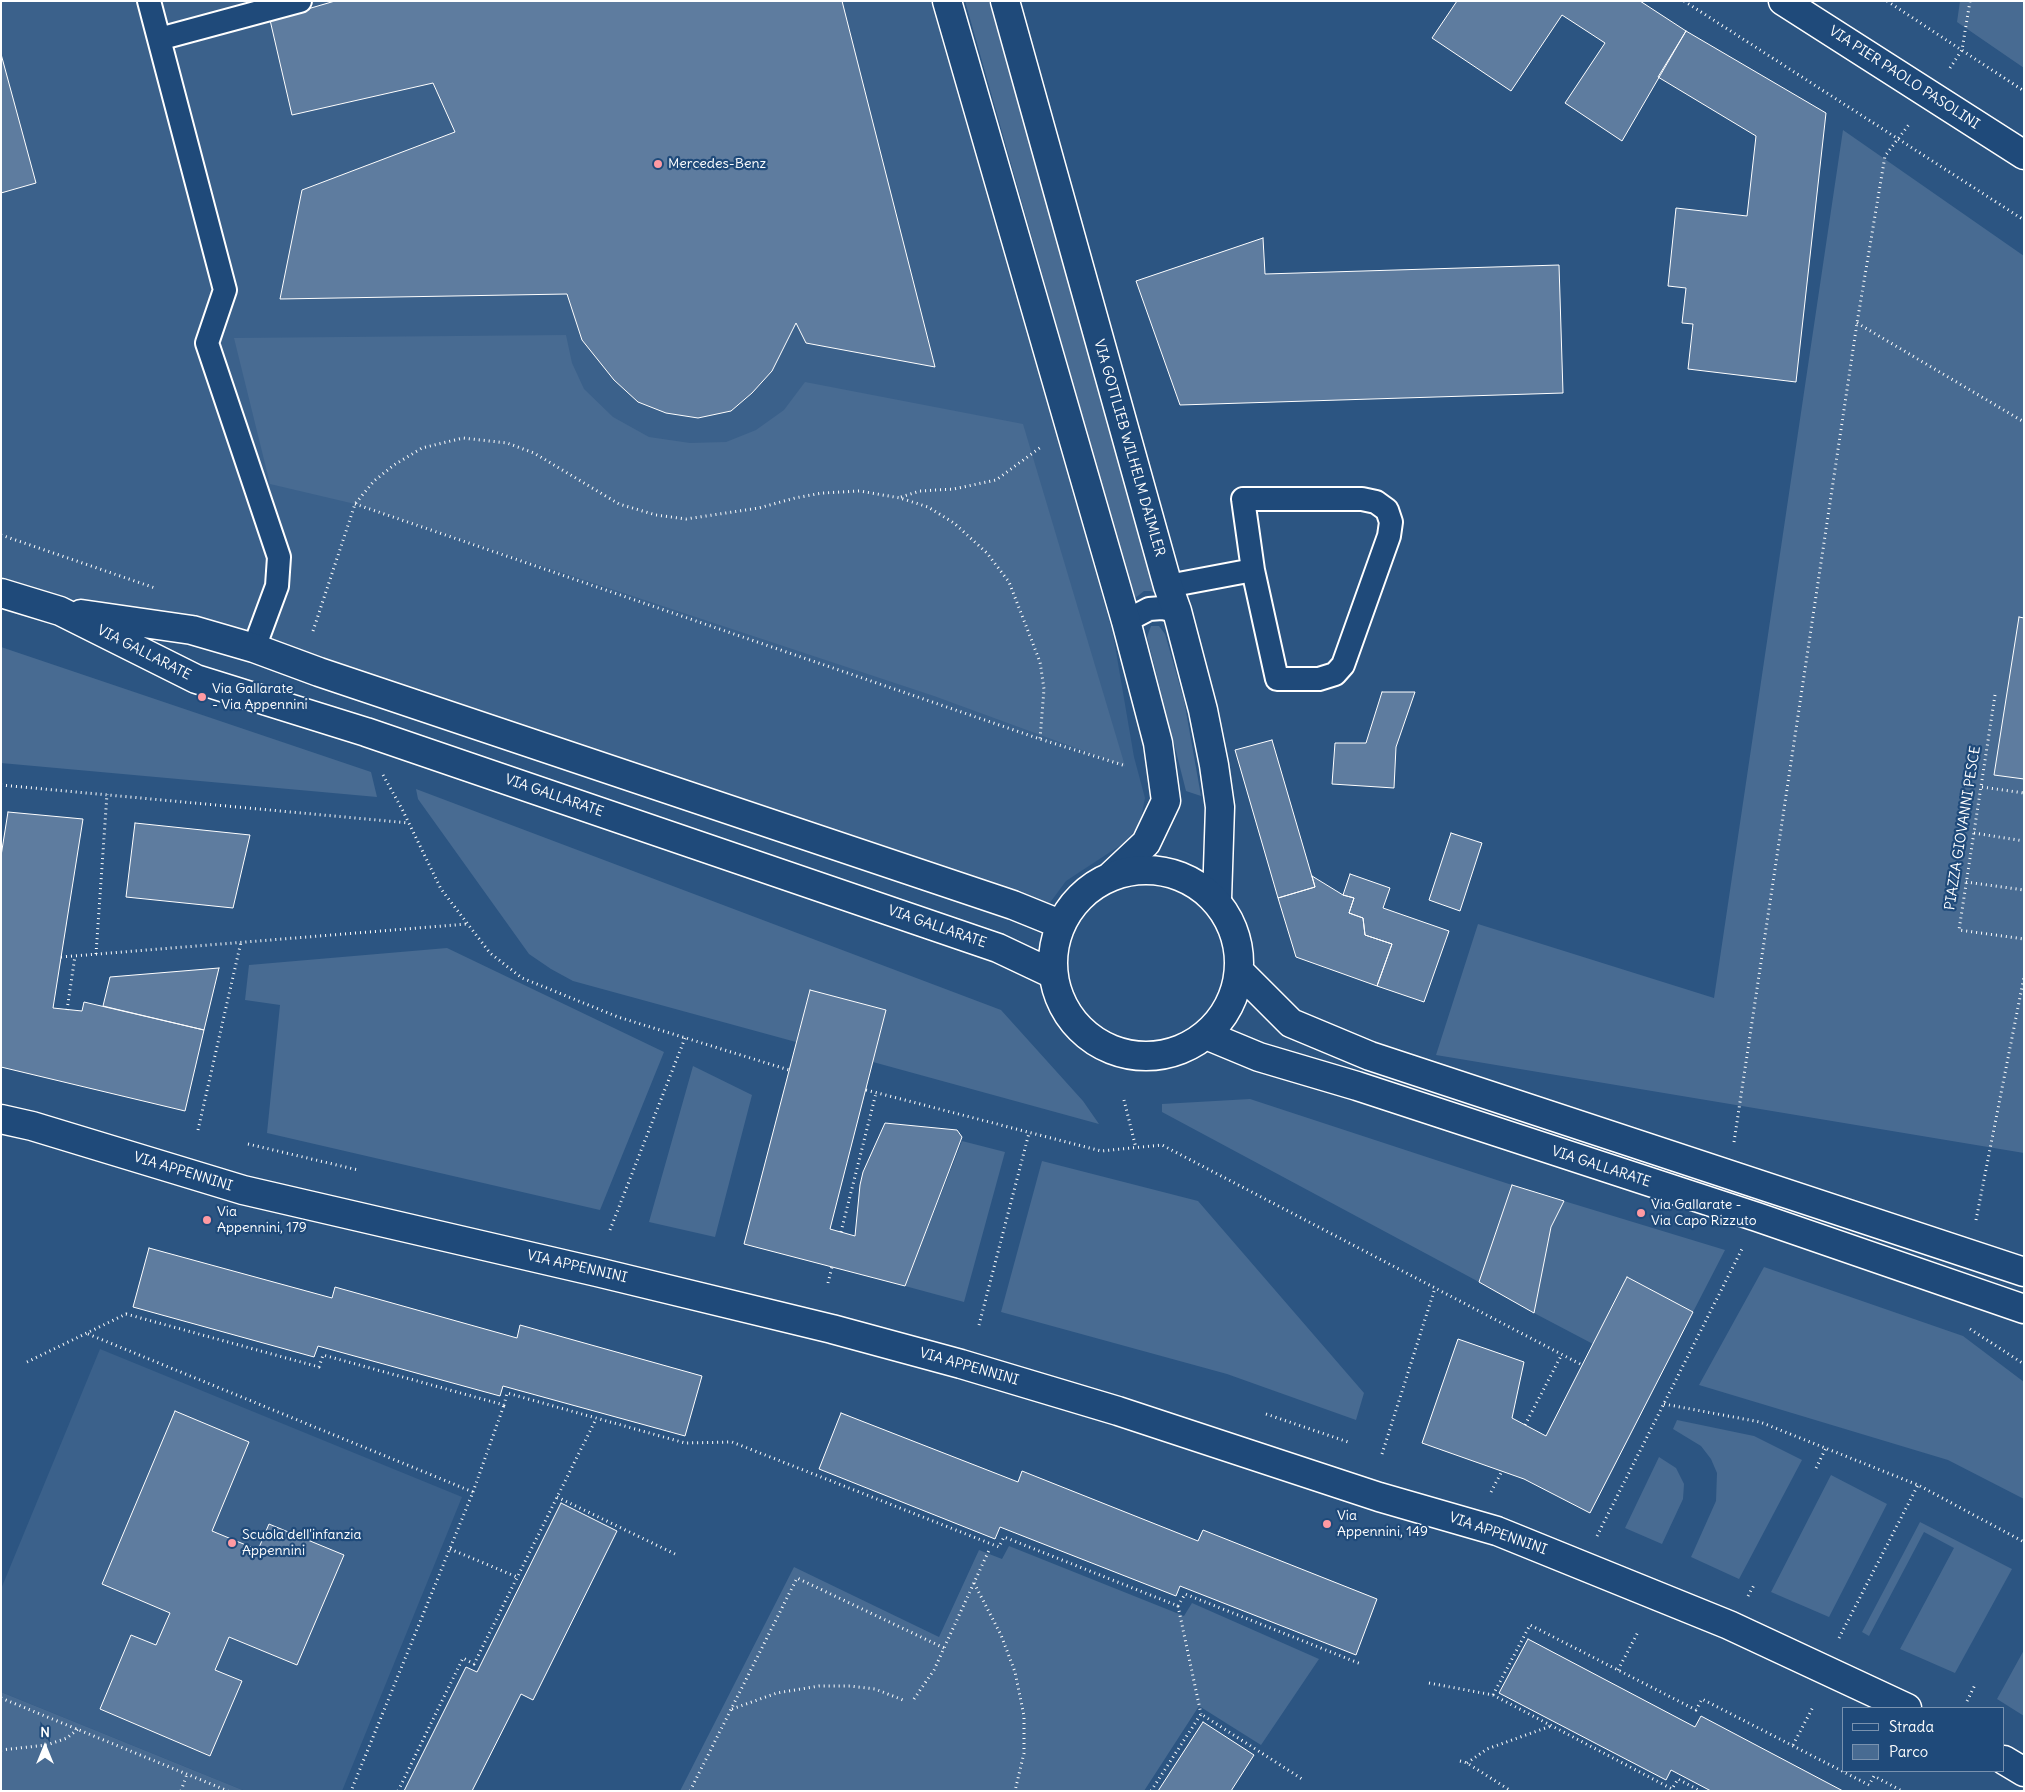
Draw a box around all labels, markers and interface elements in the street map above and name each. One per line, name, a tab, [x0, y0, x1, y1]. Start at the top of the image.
street label: VIA PIER PAOLO PASOLINI	[1826, 23, 1982, 133]
place label: Mercedes-Benz	[668, 156, 766, 172]
marker: Mercedes-Benz	[652, 158, 664, 170]
street label: VIA GOTTLIEB WILHELM DAIMLER	[1090, 338, 1168, 558]
street label: VIA GALLARATE	[94, 622, 194, 684]
place label: Via Gallarate - Via Appennini	[212, 681, 308, 714]
marker: Via Gallarate - Via Appennini	[196, 691, 208, 703]
street label: PIAZZA GIOVANNI PESCE	[1942, 745, 1984, 911]
street label: VIA GALLARATE	[502, 771, 606, 821]
street label: VIA GALLARATE	[885, 902, 989, 952]
street label: VIA GALLARATE	[1549, 1143, 1653, 1191]
street label: VIA APPENNINI	[132, 1149, 234, 1195]
place label: Via Gallarate - Via Capo Rizzuto	[1651, 1197, 1757, 1230]
place label: Via Appennini, 179	[217, 1204, 307, 1236]
marker: Via Gallarate - Via Capo Rizzuto	[1635, 1207, 1647, 1219]
marker: Via Appennini, 179	[201, 1214, 213, 1226]
street label: VIA APPENNINI	[525, 1247, 629, 1287]
street label: VIA APPENNINI	[917, 1345, 1021, 1389]
place label: Via Appennini, 149	[1337, 1508, 1428, 1540]
street label: VIA APPENNINI	[1447, 1509, 1549, 1559]
marker: Via Appennini, 149	[1321, 1518, 1333, 1530]
place label: Scuola dell'infanzia Appennini	[242, 1527, 361, 1560]
marker: Scuola dell'infanzia Appennini	[226, 1537, 238, 1549]
legend	[1842, 1707, 2005, 1772]
text: Strada	[1889, 1717, 1934, 1736]
north arrow	[20, 1722, 70, 1772]
text: N	[40, 1723, 50, 1741]
text: Parco	[1889, 1742, 1928, 1761]

